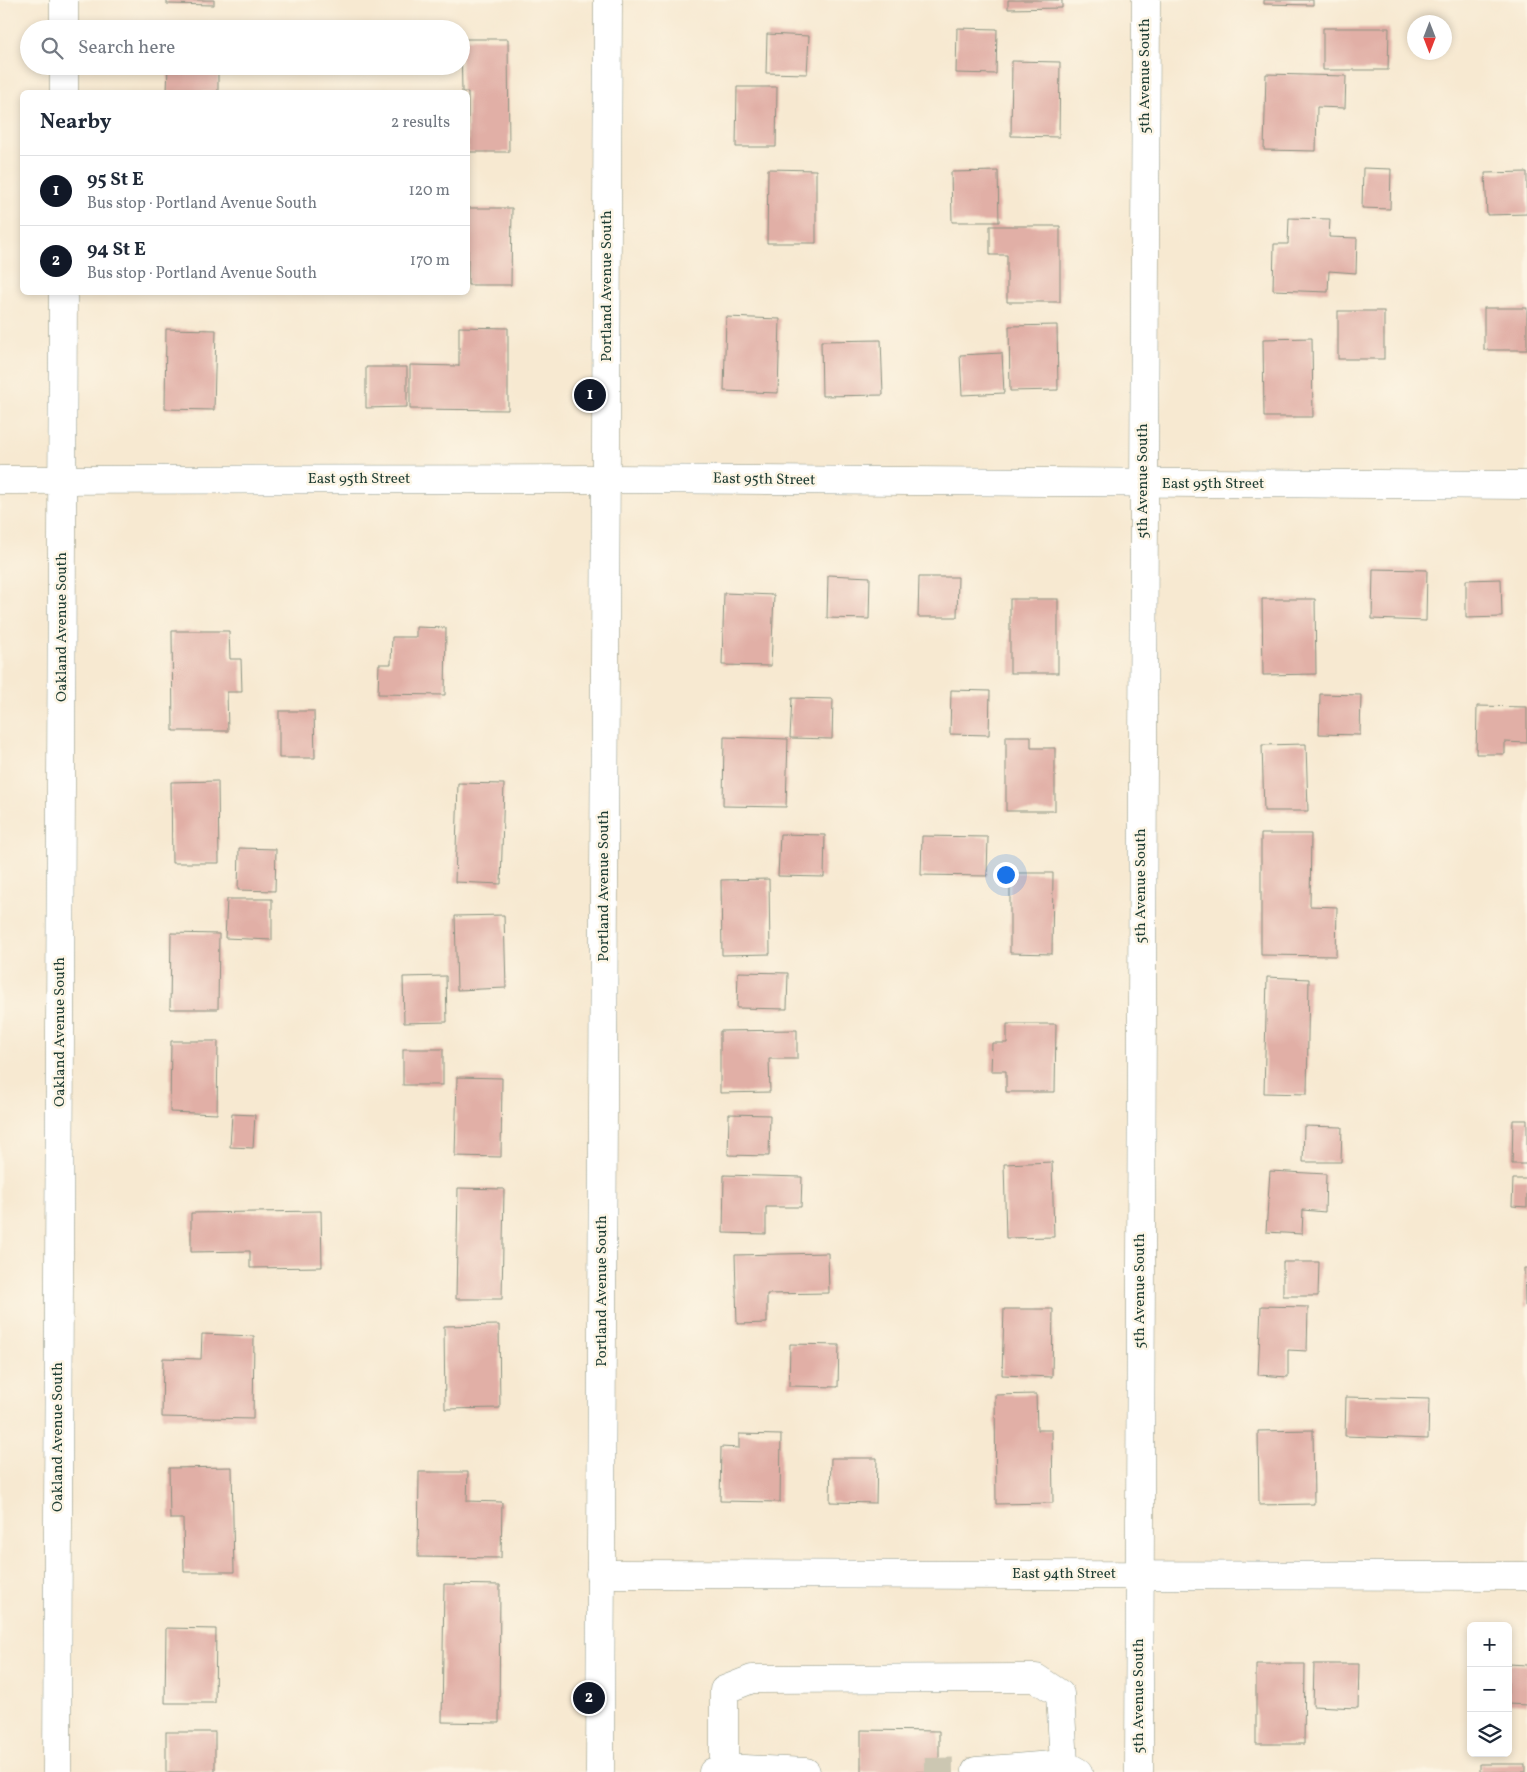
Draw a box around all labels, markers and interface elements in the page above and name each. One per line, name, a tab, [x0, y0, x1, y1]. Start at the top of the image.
north arrow	[1407, 15, 1452, 60]
street label: 5th Avenue South	[1135, 18, 1156, 134]
search box	[20, 20, 470, 75]
icon: search	[38, 34, 66, 62]
text: Search here	[78, 35, 175, 61]
text: Nearby	[40, 108, 111, 137]
text: 2 results	[391, 112, 450, 134]
text: 95 St E	[87, 167, 144, 193]
text: 1	[53, 180, 59, 202]
text: 120 m	[408, 180, 450, 202]
text: Bus stop · Portland Avenue South	[87, 193, 317, 215]
street label: Portland Avenue South	[597, 210, 618, 362]
text: 94 St E	[87, 237, 146, 263]
text: 2	[52, 250, 60, 272]
text: 170 m	[410, 250, 450, 272]
text: Bus stop · Portland Avenue South	[87, 263, 317, 285]
pin: 1	[574, 376, 606, 414]
street label: 5th Avenue South	[1133, 423, 1154, 539]
street label: East 95th Street	[308, 469, 410, 490]
street label: East 95th Street	[713, 469, 815, 491]
street label: East 95th Street	[1162, 474, 1264, 495]
street label: Oakland Avenue South	[52, 552, 73, 702]
street label: Portland Avenue South	[594, 810, 615, 962]
street label: 5th Avenue South	[1131, 828, 1152, 944]
your location	[993, 862, 1019, 888]
street label: Oakland Avenue South	[50, 957, 71, 1107]
street label: Portland Avenue South	[592, 1215, 613, 1367]
street label: 5th Avenue South	[1130, 1233, 1151, 1349]
street label: Oakland Avenue South	[48, 1362, 69, 1512]
street label: East 94th Street	[1012, 1564, 1116, 1585]
map controls	[1467, 1622, 1512, 1757]
button: +	[1467, 1622, 1512, 1667]
street label: 5th Avenue South	[1129, 1638, 1150, 1754]
button: −	[1467, 1667, 1512, 1712]
pin: 2	[573, 1679, 605, 1717]
button: layers	[1467, 1712, 1512, 1757]

